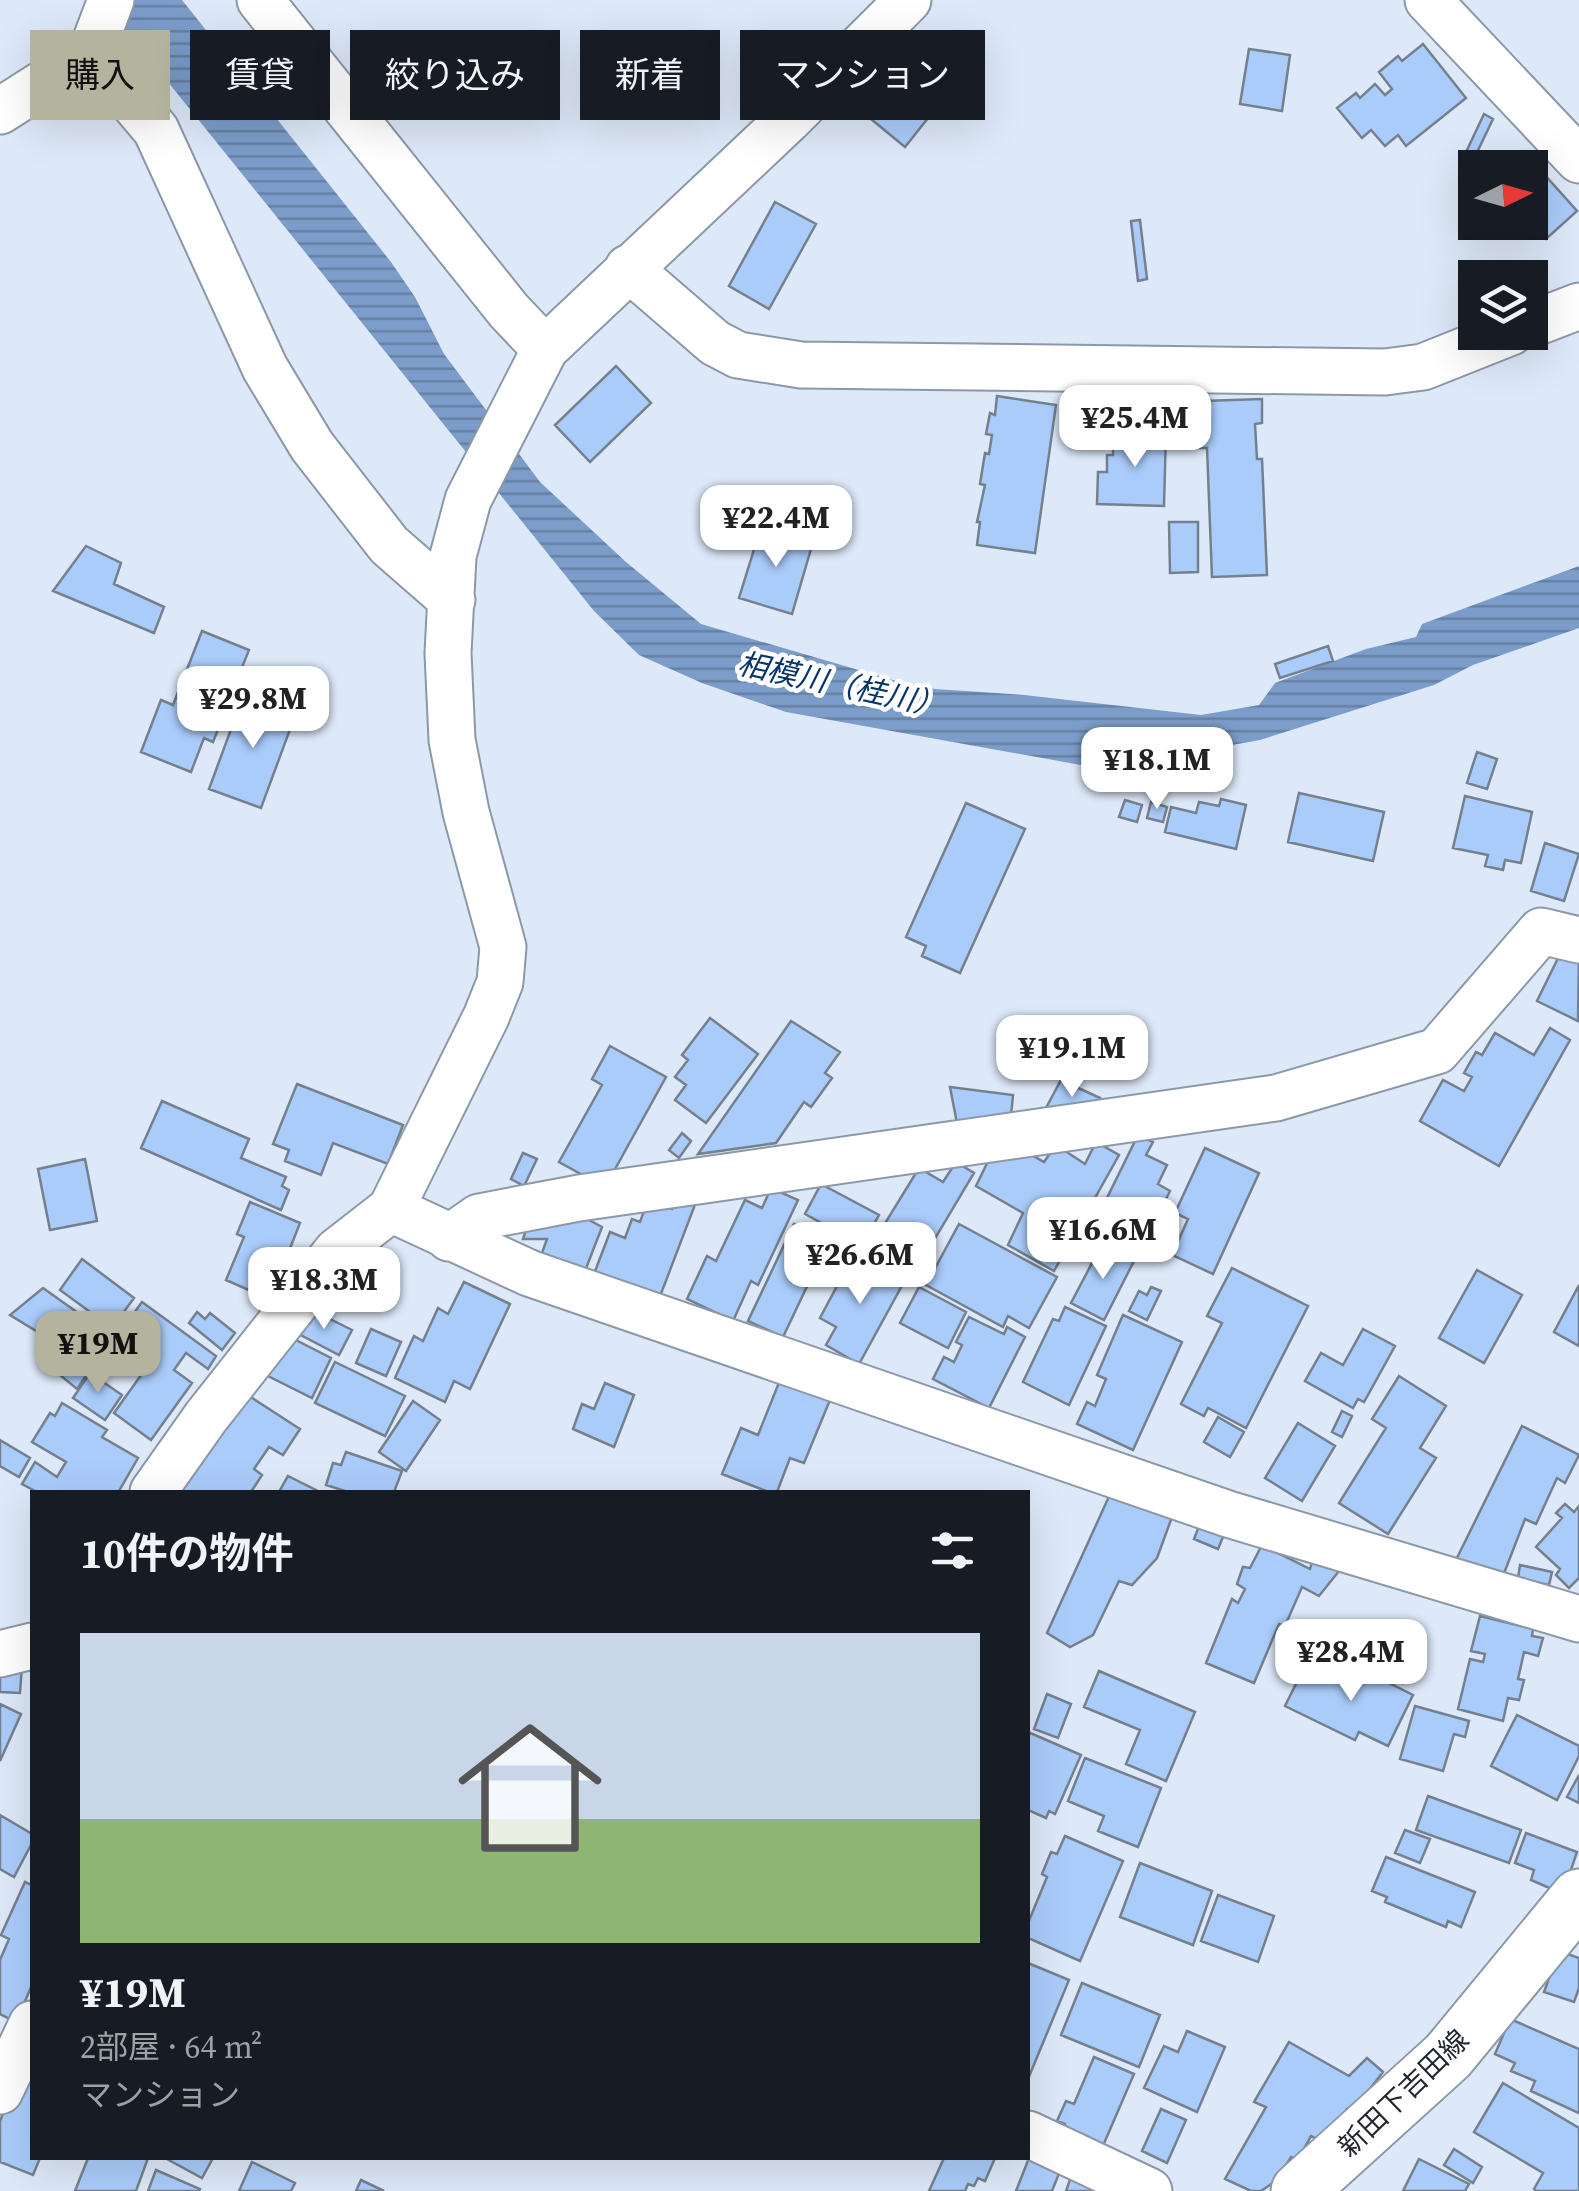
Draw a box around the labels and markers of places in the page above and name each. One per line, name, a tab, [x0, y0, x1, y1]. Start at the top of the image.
pin: ¥25.4M	[1054, 385, 1216, 470]
pin: ¥22.4M	[695, 485, 857, 570]
pin: ¥29.8M	[172, 666, 334, 751]
pin: ¥18.1M	[1076, 727, 1238, 812]
pin: ¥19.1M	[991, 1015, 1153, 1100]
pin: ¥16.6M	[1022, 1197, 1184, 1282]
pin: ¥26.6M	[779, 1222, 941, 1307]
pin: ¥18.3M	[243, 1247, 405, 1332]
pin: ¥19M	[39, 1311, 157, 1396]
pin: ¥28.4M	[1270, 1619, 1432, 1704]

